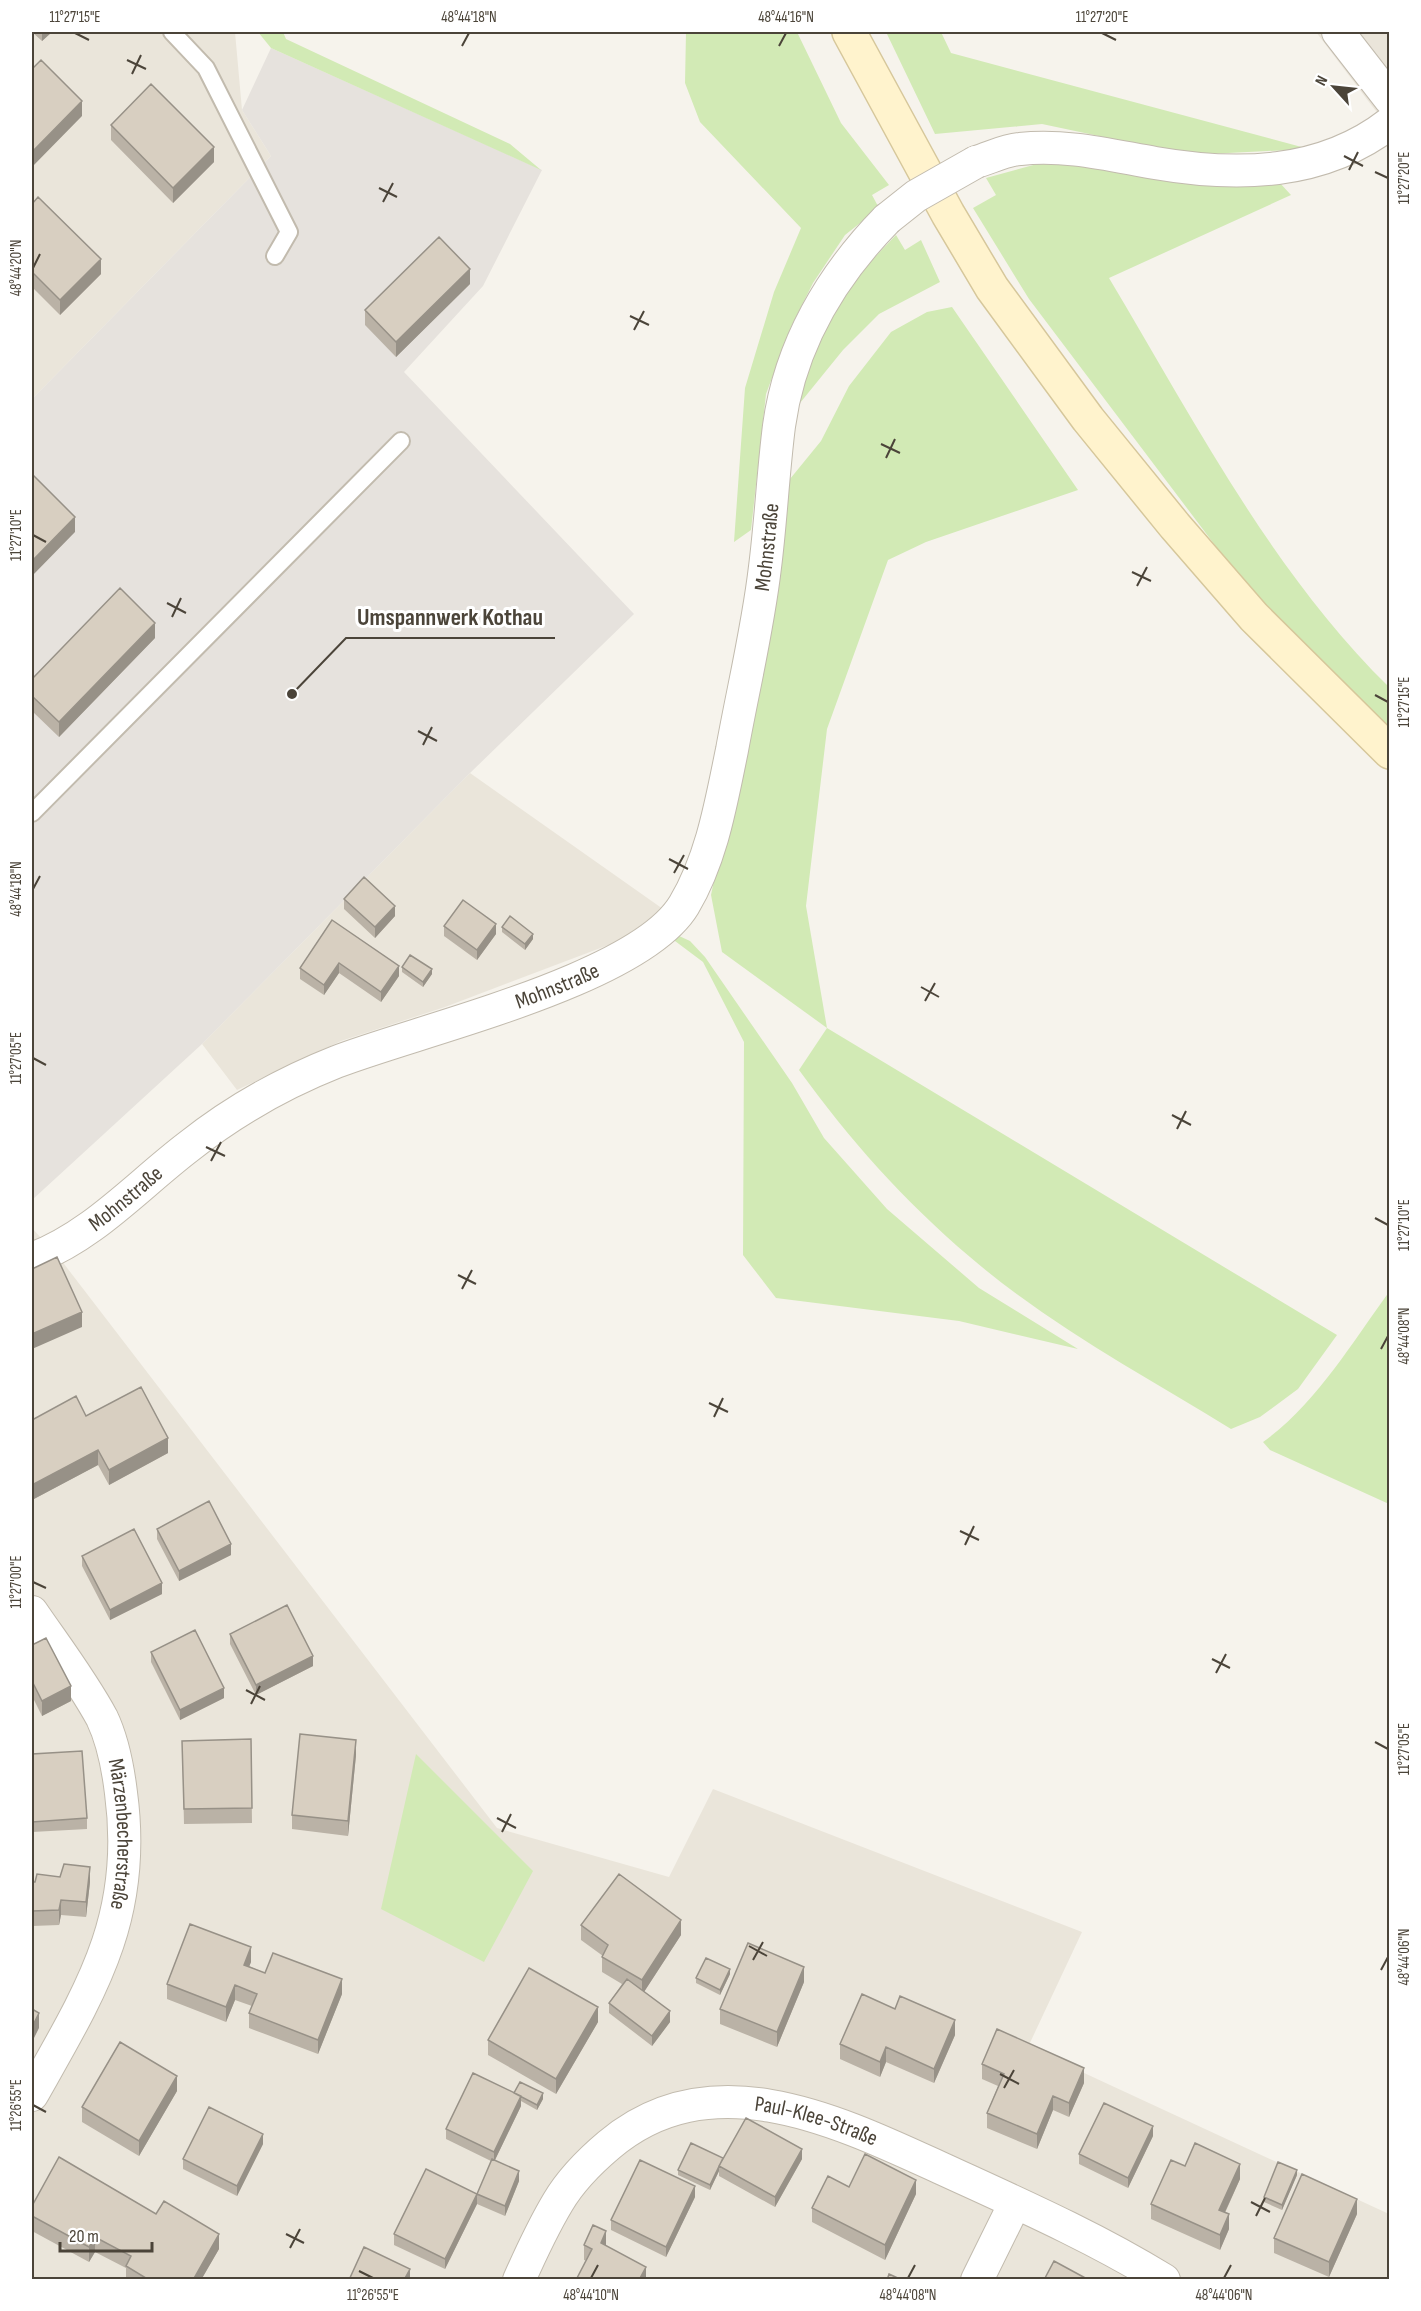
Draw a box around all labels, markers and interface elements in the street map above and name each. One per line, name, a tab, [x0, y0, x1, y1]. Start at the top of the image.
text: 11°27'15"E	[49, 8, 101, 27]
text: 48°44'18"N	[441, 8, 497, 27]
text: 48°44'16"N	[758, 8, 814, 27]
text: 11°27'20"E	[1076, 8, 1128, 27]
north arrow	[1304, 57, 1364, 117]
text: N	[1312, 73, 1332, 89]
text: 11°27'20"E	[1395, 152, 1414, 204]
text: 48°44'20"N	[7, 240, 26, 296]
street label: Mohnstraße	[749, 502, 785, 593]
text: 11°27'10"E	[7, 509, 26, 561]
callout: Umspannwerk Kothau	[346, 596, 555, 638]
text: Umspannwerk Kothau	[357, 603, 543, 632]
text: 11°27'15"E	[1395, 676, 1414, 728]
text: 48°44'18"N	[7, 861, 26, 917]
street label: Mohnstraße	[511, 957, 604, 1015]
text: 11°27'05"E	[7, 1032, 26, 1084]
street label: Mohnstraße	[83, 1160, 168, 1237]
text: 11°27'10"E	[1395, 1199, 1414, 1251]
text: 48°44'08"N	[1395, 1308, 1414, 1364]
text: 11°27'00"E	[7, 1555, 26, 1609]
text: 11°27'05"E	[1395, 1723, 1414, 1775]
street label: Märzenbecherstraße	[102, 1756, 138, 1912]
text: 48°44'06"N	[1395, 1928, 1414, 1986]
text: 11°26'55"E	[7, 2079, 26, 2131]
street label: Paul-Klee-Straße	[753, 2090, 882, 2152]
scale bar	[60, 2215, 152, 2253]
text: 20 m	[69, 2226, 99, 2247]
text: 11°26'55"E	[347, 2286, 399, 2305]
text: 48°44'10"N	[563, 2286, 619, 2305]
text: 48°44'08"N	[880, 2286, 936, 2305]
text: 48°44'06"N	[1195, 2286, 1253, 2305]

